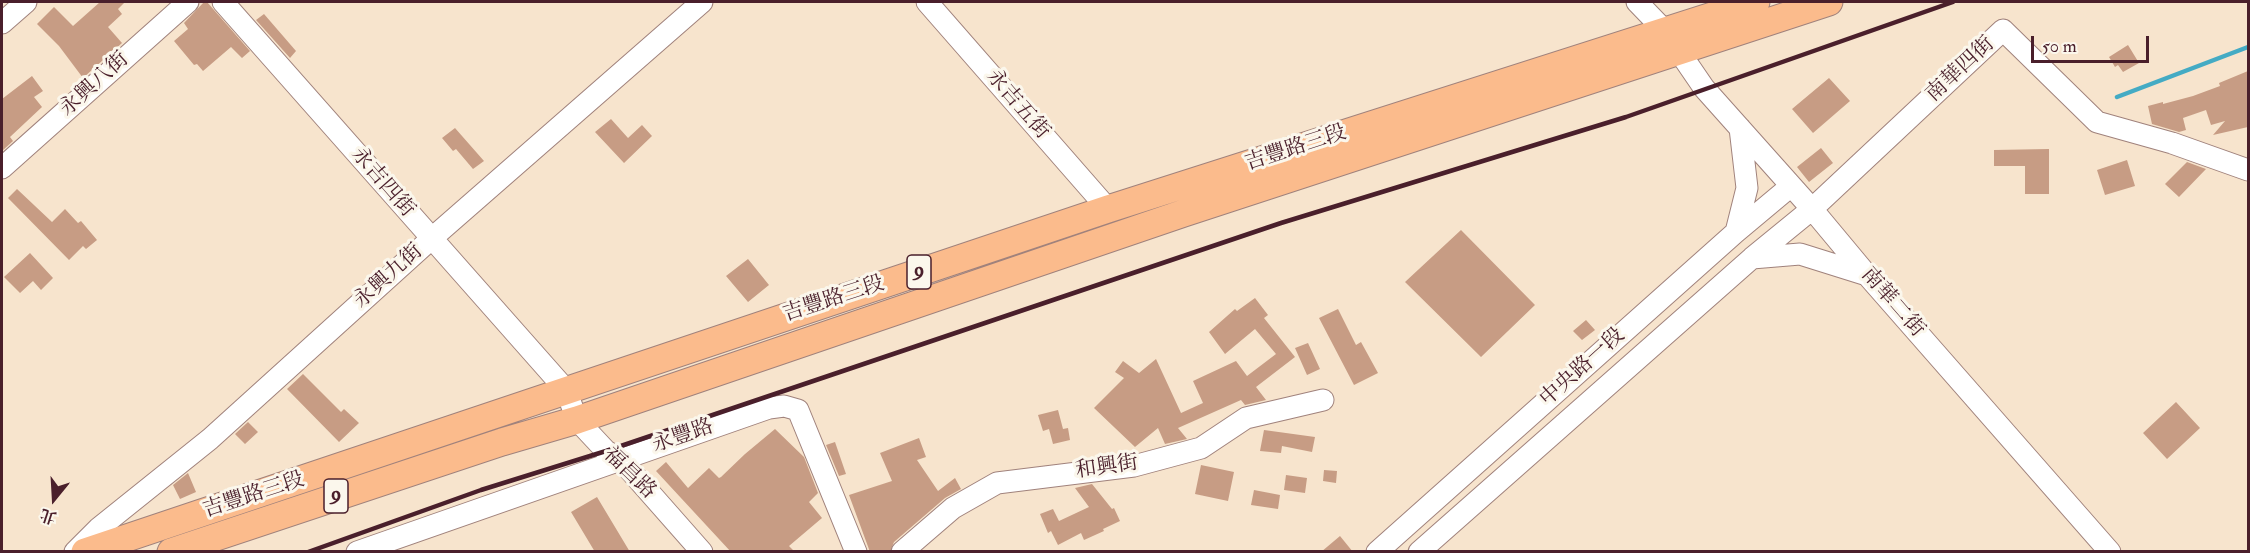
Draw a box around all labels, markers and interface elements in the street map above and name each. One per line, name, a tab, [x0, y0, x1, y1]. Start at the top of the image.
scale bar	[2034, 24, 2152, 62]
street label: 南華四街	[1922, 32, 2000, 108]
text: 50 m	[2042, 35, 2077, 58]
street label: 永興八街	[55, 48, 135, 122]
street label: 永吉五街	[980, 65, 1054, 145]
street label: 吉豐路三段	[1242, 121, 1350, 177]
street label: 永吉四街	[345, 143, 419, 223]
street label: 永興九街	[349, 240, 429, 314]
road number: 9	[907, 255, 931, 289]
street label: 南華二街	[1855, 263, 1929, 343]
street label: 吉豐路三段	[780, 272, 888, 328]
street label: 中央路一段	[1536, 324, 1630, 412]
street label: 永豐路	[649, 415, 717, 459]
street label: 福昌路	[598, 443, 660, 505]
street label: 和興街	[1074, 451, 1140, 485]
street label: 吉豐路三段	[200, 468, 308, 524]
north arrow	[24, 469, 84, 529]
road number: 9	[324, 479, 348, 513]
text: 北	[38, 504, 59, 528]

